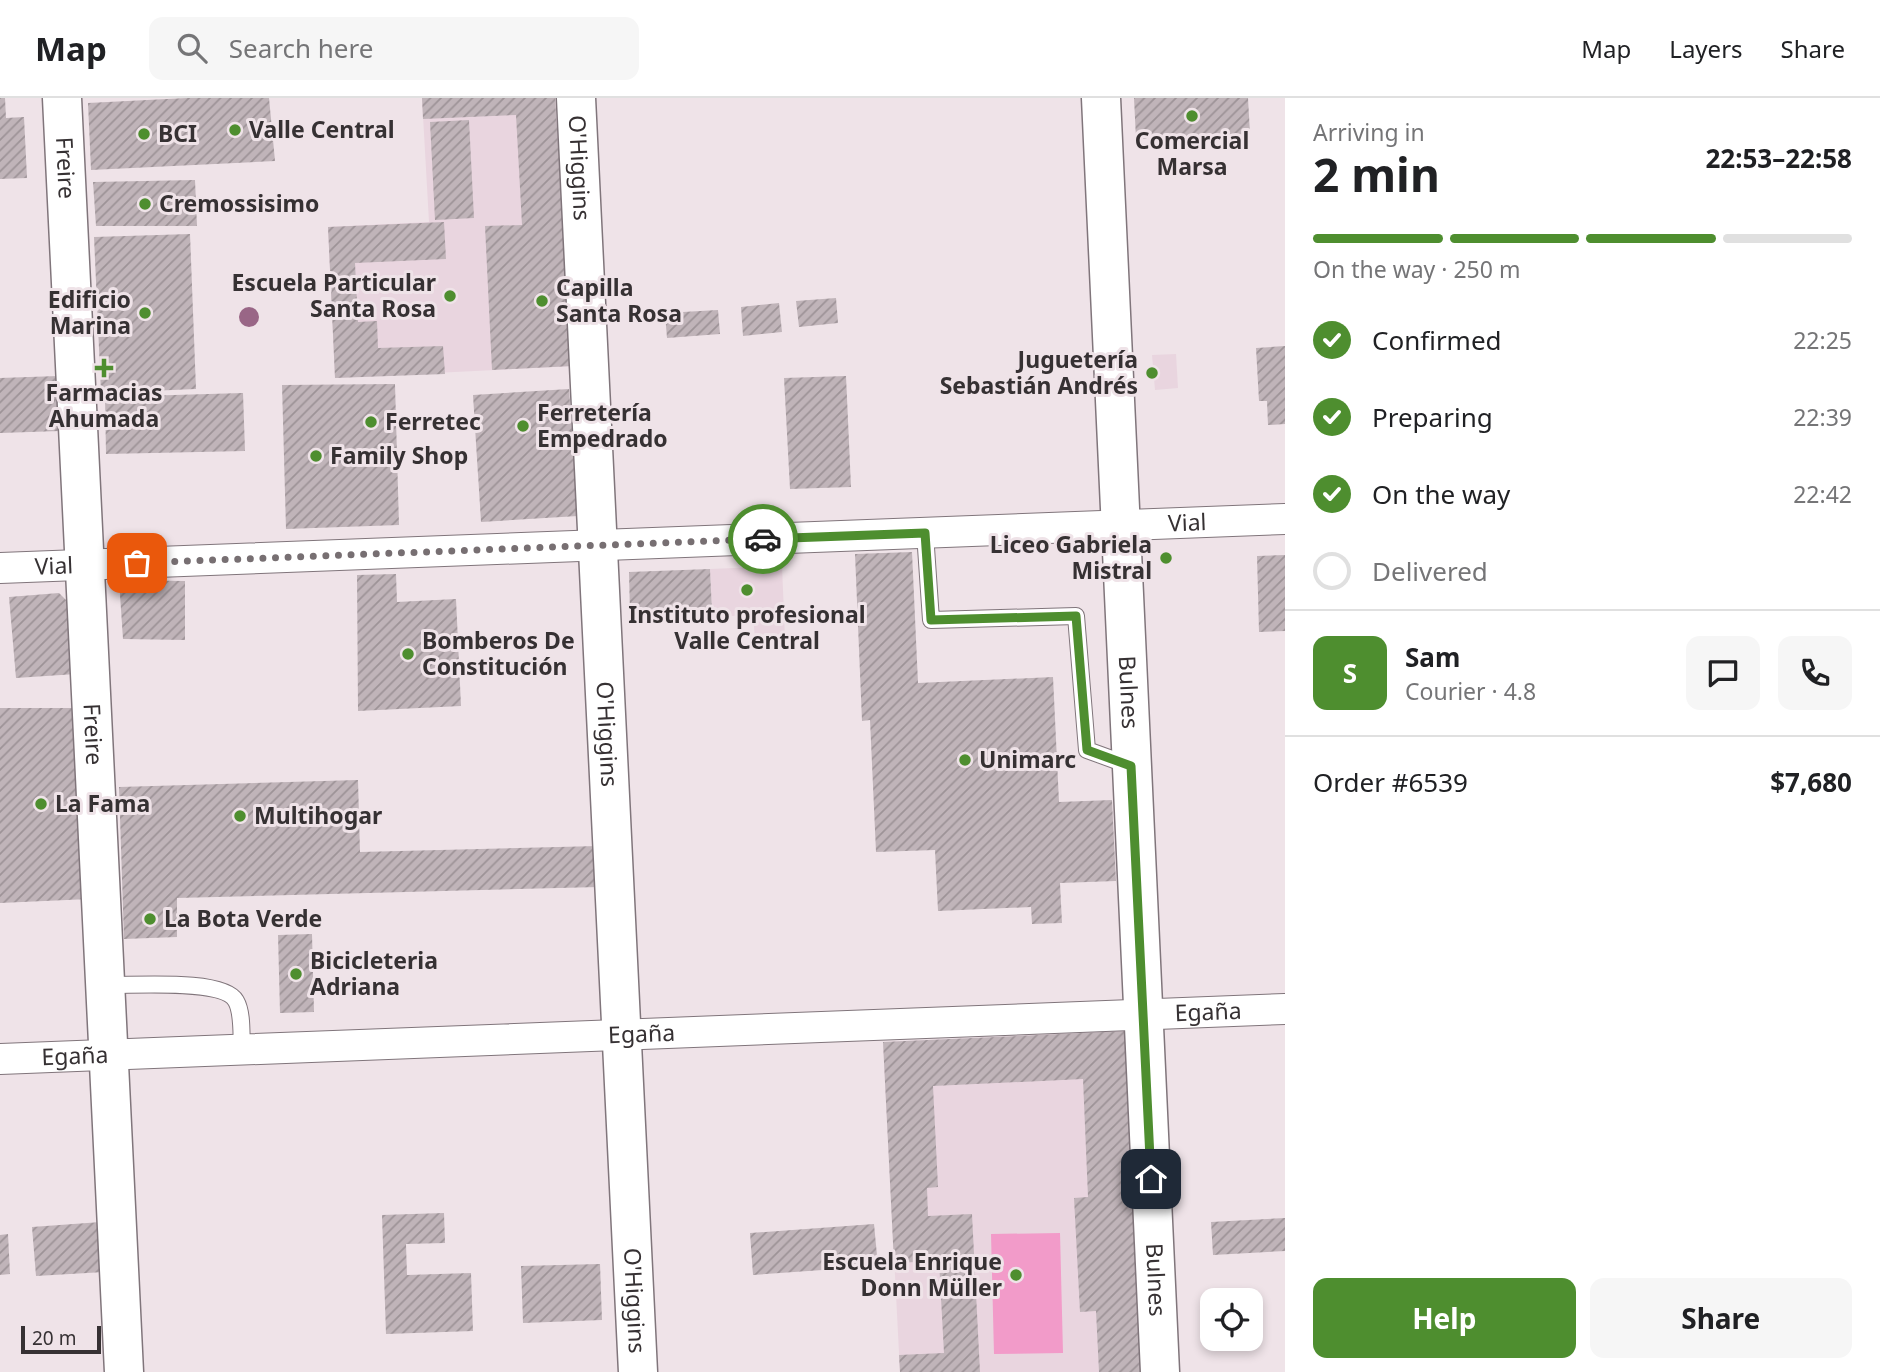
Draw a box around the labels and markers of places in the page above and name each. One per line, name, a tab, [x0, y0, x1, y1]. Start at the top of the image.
marker: Comercial Marsa	[1184, 108, 1200, 124]
place label: Valle Central	[249, 113, 395, 145]
place label: BCI	[158, 117, 197, 149]
marker: Valle Central	[227, 122, 243, 138]
place label: Comercial Marsa	[1135, 124, 1249, 182]
marker: BCI	[136, 126, 152, 142]
place label: Cremossisimo	[159, 187, 319, 219]
marker: Cremossisimo	[137, 196, 153, 212]
place label: Escuela Particular Santa Rosa	[231, 266, 436, 324]
place label: Capilla Santa Rosa	[556, 271, 682, 329]
place label: Edificio Marina	[48, 283, 131, 341]
marker: Escuela Particular Santa Rosa	[442, 288, 458, 304]
marker: Capilla Santa Rosa	[534, 293, 550, 309]
marker: Edificio Marina	[137, 305, 153, 321]
place label: Juguetería Sebastián Andrés	[940, 343, 1138, 401]
marker: Farmacias Ahumada	[96, 360, 112, 376]
marker: Juguetería Sebastián Andrés	[1144, 365, 1160, 381]
place label: Farmacias Ahumada	[46, 376, 162, 434]
place label: Ferretería Empedrado	[537, 396, 668, 454]
place label: Ferretec	[385, 405, 481, 437]
marker: Ferretec	[363, 414, 379, 430]
marker: Ferretería Empedrado	[515, 418, 531, 434]
place label: Family Shop	[330, 439, 468, 471]
marker: Family Shop	[308, 448, 324, 464]
place label: Liceo Gabriela Mistral	[990, 528, 1152, 586]
pin	[107, 533, 167, 593]
marker: Liceo Gabriela Mistral	[1158, 550, 1174, 566]
marker: Instituto profesional Valle Central	[739, 582, 755, 598]
place label: Instituto profesional Valle Central	[628, 598, 866, 656]
place label: Bomberos De Constitución	[422, 624, 575, 682]
marker: Bomberos De Constitución	[400, 646, 416, 662]
place label: Unimarc	[979, 743, 1076, 775]
marker: Unimarc	[957, 752, 973, 768]
place label: La Fama	[55, 787, 150, 819]
marker: La Fama	[33, 796, 49, 812]
place label: Multihogar	[254, 799, 382, 831]
marker: Multihogar	[232, 808, 248, 824]
place label: La Bota Verde	[164, 902, 322, 934]
marker: La Bota Verde	[142, 911, 158, 927]
place label: Bicicleteria Adriana	[310, 944, 438, 1002]
marker: Bicicleteria Adriana	[288, 966, 304, 982]
pin	[1121, 1149, 1181, 1209]
place label: Escuela Enrique Donn Müller	[822, 1245, 1002, 1303]
marker: Escuela Enrique Donn Müller	[1008, 1267, 1024, 1283]

